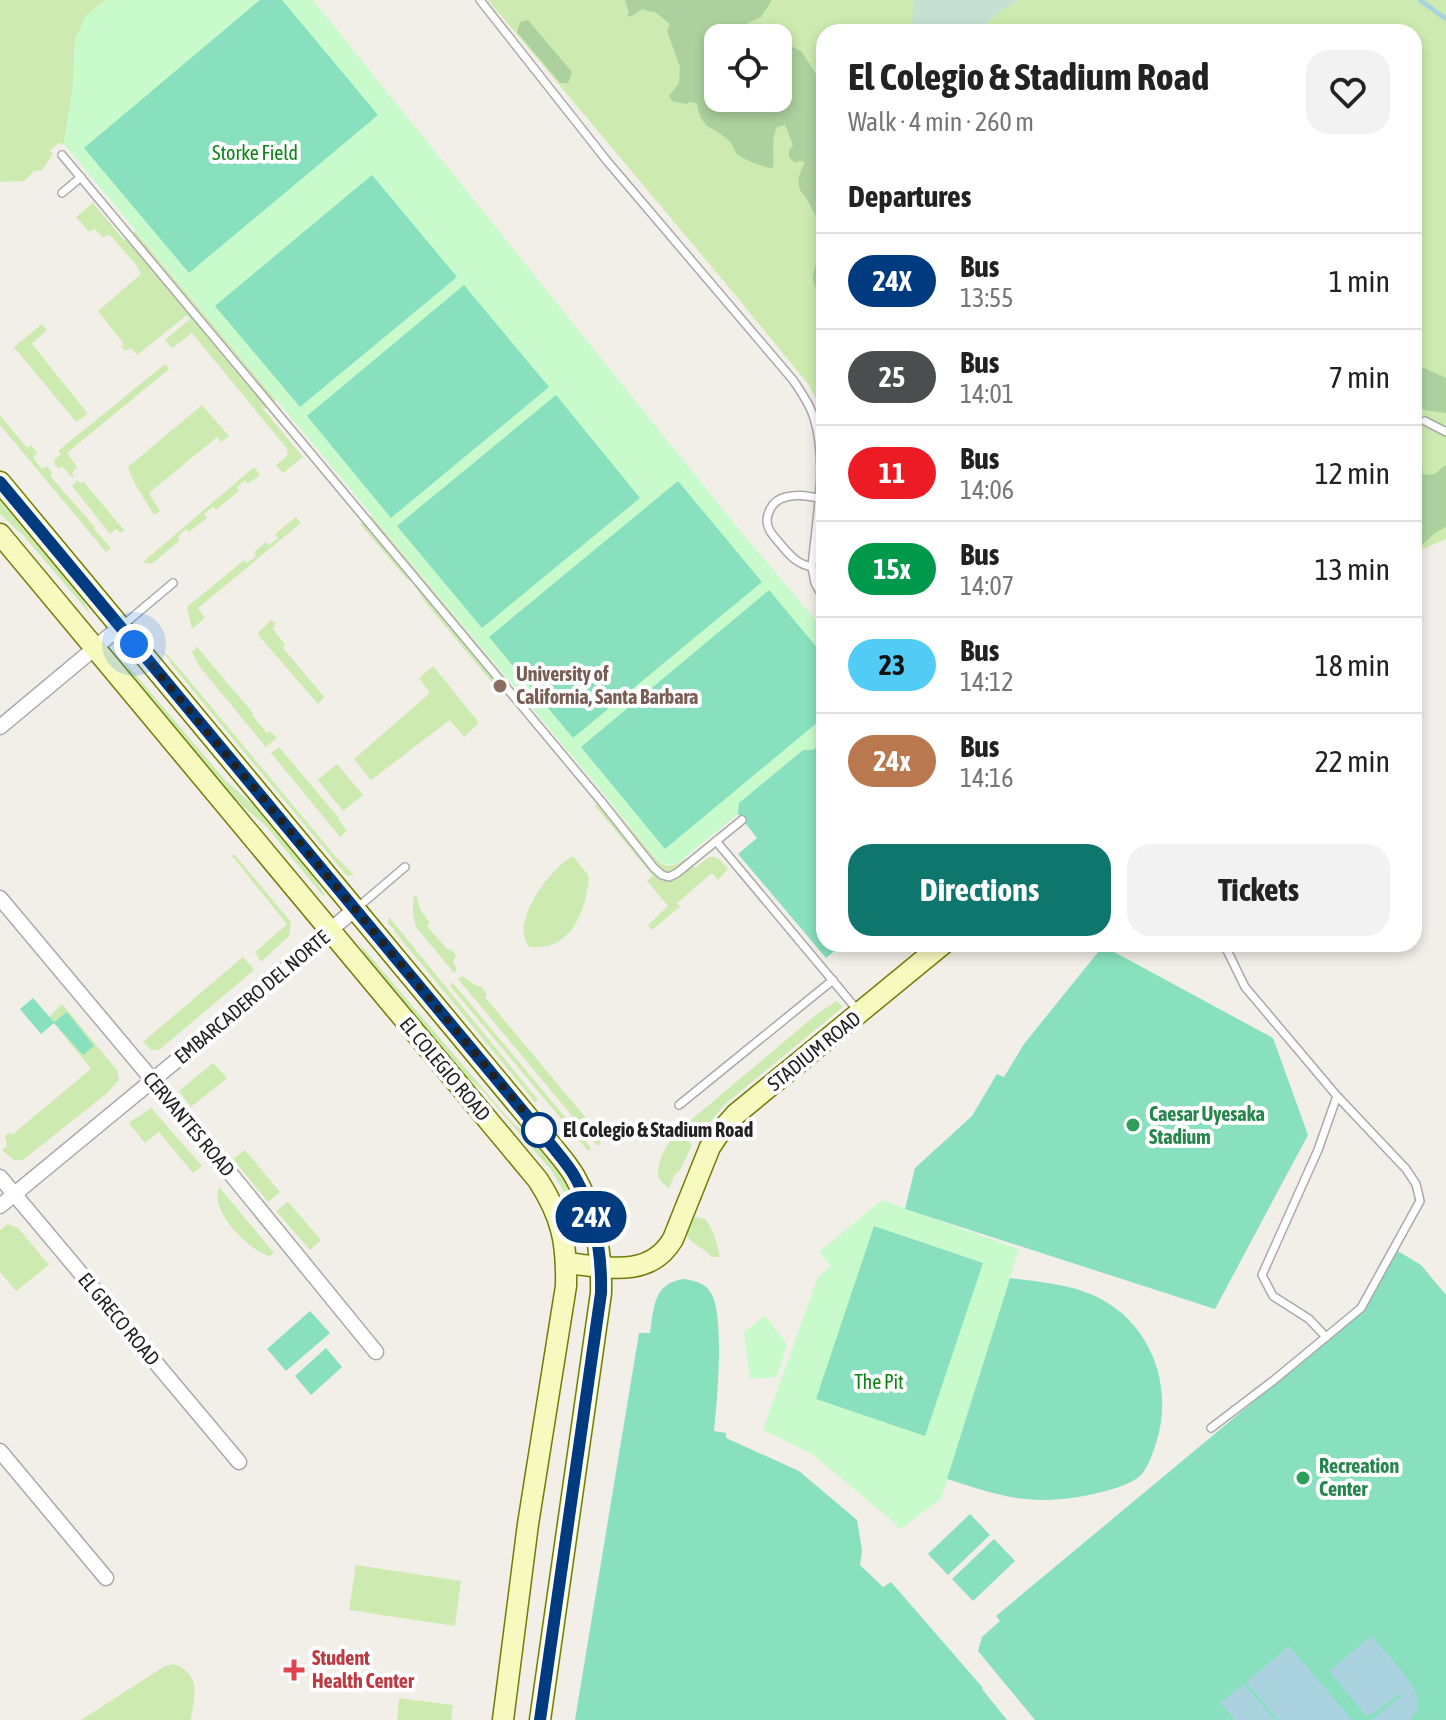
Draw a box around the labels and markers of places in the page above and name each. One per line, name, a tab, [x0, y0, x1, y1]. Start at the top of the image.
place label: University of California, Santa Barbara	[516, 662, 698, 708]
marker: University of California, Santa Barbara	[491, 677, 509, 695]
place label: Caesar Uyesaka Stadium	[1149, 1102, 1265, 1148]
marker: El Colegio & Stadium Road	[522, 1113, 556, 1147]
marker: Caesar Uyesaka Stadium	[1124, 1116, 1142, 1134]
place label: El Colegio & Stadium Road	[563, 1118, 753, 1141]
place label: Recreation Center	[1319, 1454, 1399, 1500]
marker: Recreation Center	[1294, 1469, 1312, 1487]
place label: Student Health Center	[312, 1646, 415, 1692]
marker: Student Health Center	[283, 1659, 305, 1681]

